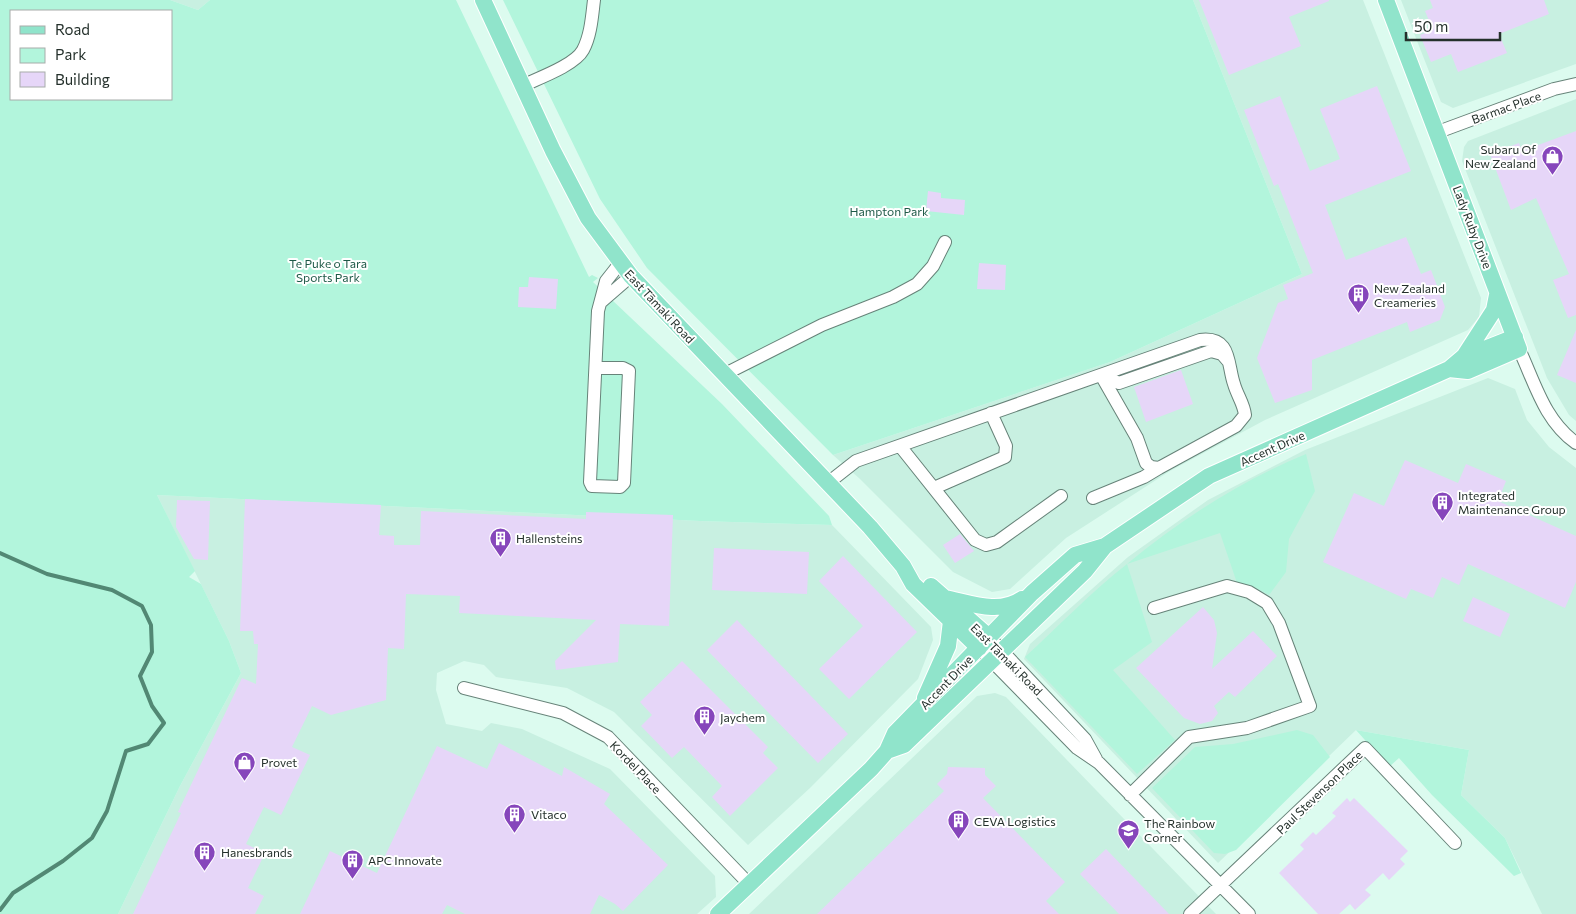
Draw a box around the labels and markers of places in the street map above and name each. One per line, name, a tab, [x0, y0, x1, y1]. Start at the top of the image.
place label: Subaru Of New Zealand	[1465, 142, 1536, 170]
shop icon: Subaru Of New Zealand	[1540, 144, 1564, 175]
place label: New Zealand Creameries	[1374, 281, 1445, 309]
building icon: New Zealand Creameries	[1346, 283, 1370, 314]
place label: Integrated Maintenance Group	[1458, 488, 1566, 516]
building icon: Integrated Maintenance Group	[1430, 490, 1454, 521]
building icon: Hallensteins	[488, 526, 512, 557]
place label: Hallensteins	[516, 531, 583, 545]
building icon: Jaychem	[692, 705, 716, 736]
place label: Jaychem	[720, 710, 765, 725]
shop icon: Provet	[233, 750, 257, 781]
place label: Provet	[261, 755, 297, 769]
building icon: Vitaco	[503, 802, 527, 833]
place label: Vitaco	[531, 807, 567, 821]
building icon: CEVA Logistics	[946, 809, 970, 840]
place label: CEVA Logistics	[974, 814, 1056, 828]
place label: The Rainbow Corner	[1144, 816, 1215, 844]
school or university icon: The Rainbow Corner	[1116, 818, 1140, 849]
building icon: Hanesbrands	[193, 840, 217, 871]
place label: Hanesbrands	[221, 845, 292, 859]
building icon: APC Innovate	[340, 848, 364, 879]
place label: APC Innovate	[368, 853, 442, 867]

